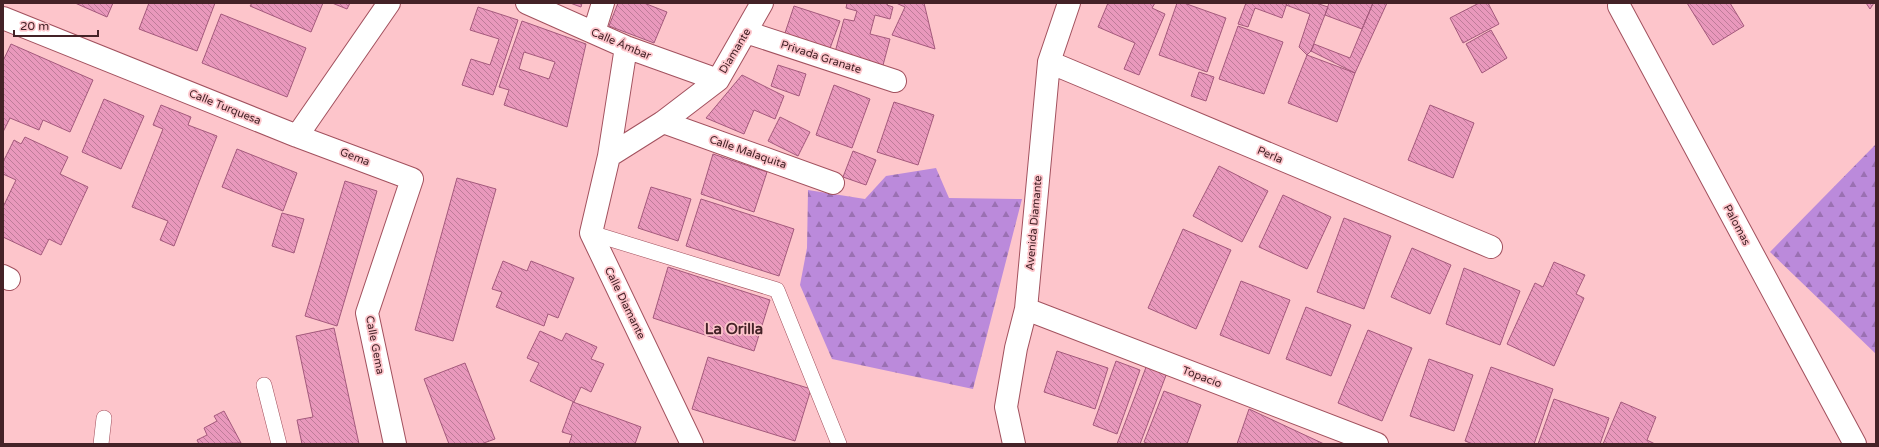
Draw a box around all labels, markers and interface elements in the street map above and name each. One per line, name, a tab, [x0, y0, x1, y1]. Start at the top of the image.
scale bar	[14, 12, 98, 38]
text: 20 m	[20, 19, 49, 33]
street label: Calle Ámbar	[589, 25, 654, 63]
street label: Diamante	[716, 26, 754, 76]
street label: Privada Granate	[779, 38, 863, 76]
street label: Calle Turquesa	[187, 87, 263, 127]
street label: Calle Malaquita	[708, 133, 788, 171]
street label: Perla	[1255, 144, 1285, 166]
street label: Gema	[338, 145, 372, 169]
street label: Avenida Diamante	[1023, 175, 1045, 271]
street label: Palomas	[1721, 202, 1753, 248]
street label: Calle Diamante	[602, 265, 648, 341]
street label: Calle Gema	[363, 315, 387, 375]
district label: La Orilla	[705, 320, 763, 338]
street label: Topacio	[1180, 364, 1224, 391]

